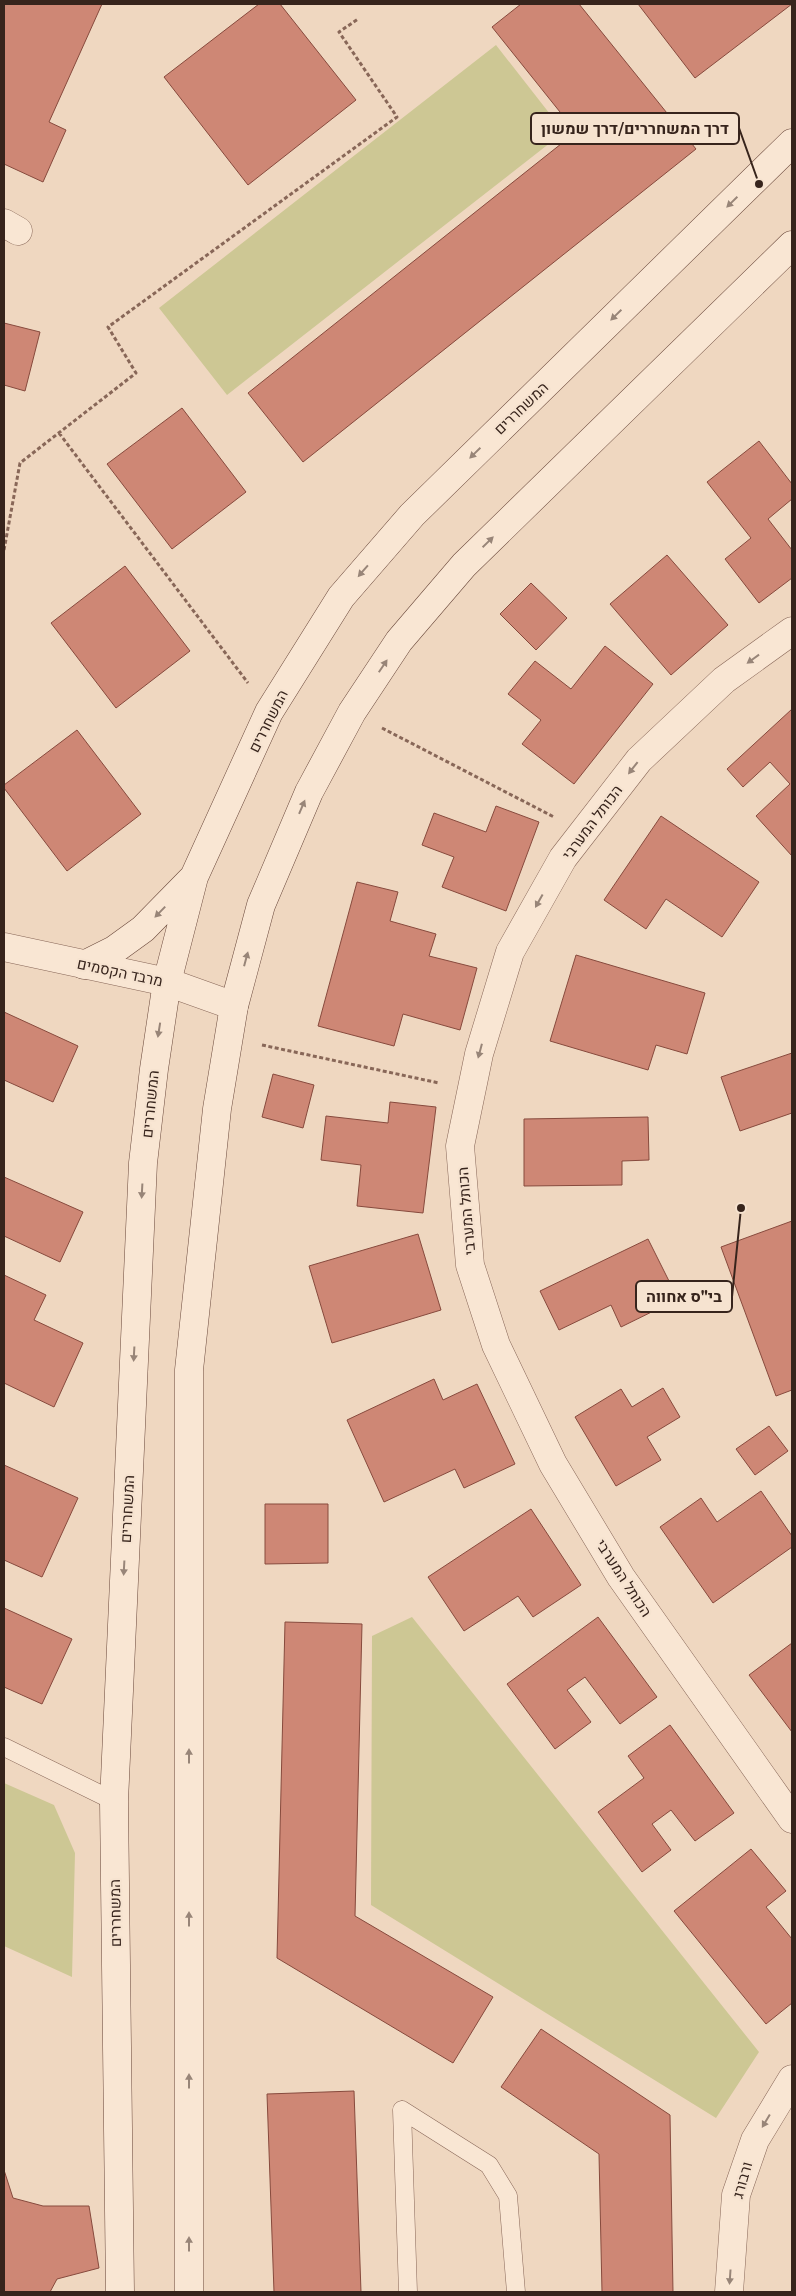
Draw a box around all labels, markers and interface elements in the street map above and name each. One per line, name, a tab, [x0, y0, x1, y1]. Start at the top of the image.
callout: דרך המשחררים/דרך שמשון	[531, 113, 739, 144]
text: דרך המשחררים/דרך שמשון	[541, 117, 729, 139]
one-way arrow	[727, 196, 739, 208]
one-way arrow	[610, 309, 622, 321]
street label: המשחררים	[489, 377, 553, 439]
one-way arrow	[469, 447, 481, 459]
one-way arrow	[482, 536, 494, 548]
one-way arrow	[357, 565, 369, 577]
one-way arrow	[746, 654, 760, 664]
one-way arrow	[378, 659, 387, 672]
street label: המשחררים	[243, 686, 293, 756]
one-way arrow	[627, 761, 638, 774]
street label: הכותל המערבי	[557, 780, 627, 864]
one-way arrow	[299, 800, 307, 814]
one-way arrow	[535, 893, 543, 908]
one-way arrow	[154, 906, 166, 918]
one-way arrow	[243, 951, 251, 966]
street label: מרבד הקסמים	[75, 953, 165, 991]
one-way arrow	[155, 1022, 163, 1038]
one-way arrow	[475, 1044, 483, 1059]
street label: המשחררים	[136, 1069, 164, 1139]
street label: הכותל המערבי	[452, 1166, 480, 1256]
one-way arrow	[137, 1183, 145, 1199]
callout: בי"ס אחווה	[636, 1281, 732, 1312]
text: בי"ס אחווה	[646, 1285, 722, 1307]
one-way arrow	[130, 1346, 138, 1362]
street label: המשחררים	[115, 1474, 139, 1544]
street label: הכותל המערבי	[591, 1535, 657, 1621]
one-way arrow	[120, 1561, 128, 1577]
one-way arrow	[185, 1748, 193, 1764]
street label: המשחררים	[104, 1879, 126, 1947]
one-way arrow	[185, 1910, 193, 1926]
one-way arrow	[185, 2073, 193, 2089]
one-way arrow	[762, 2114, 771, 2127]
street label: ורבורג	[727, 2159, 757, 2201]
one-way arrow	[185, 2235, 193, 2251]
one-way arrow	[726, 2269, 734, 2285]

